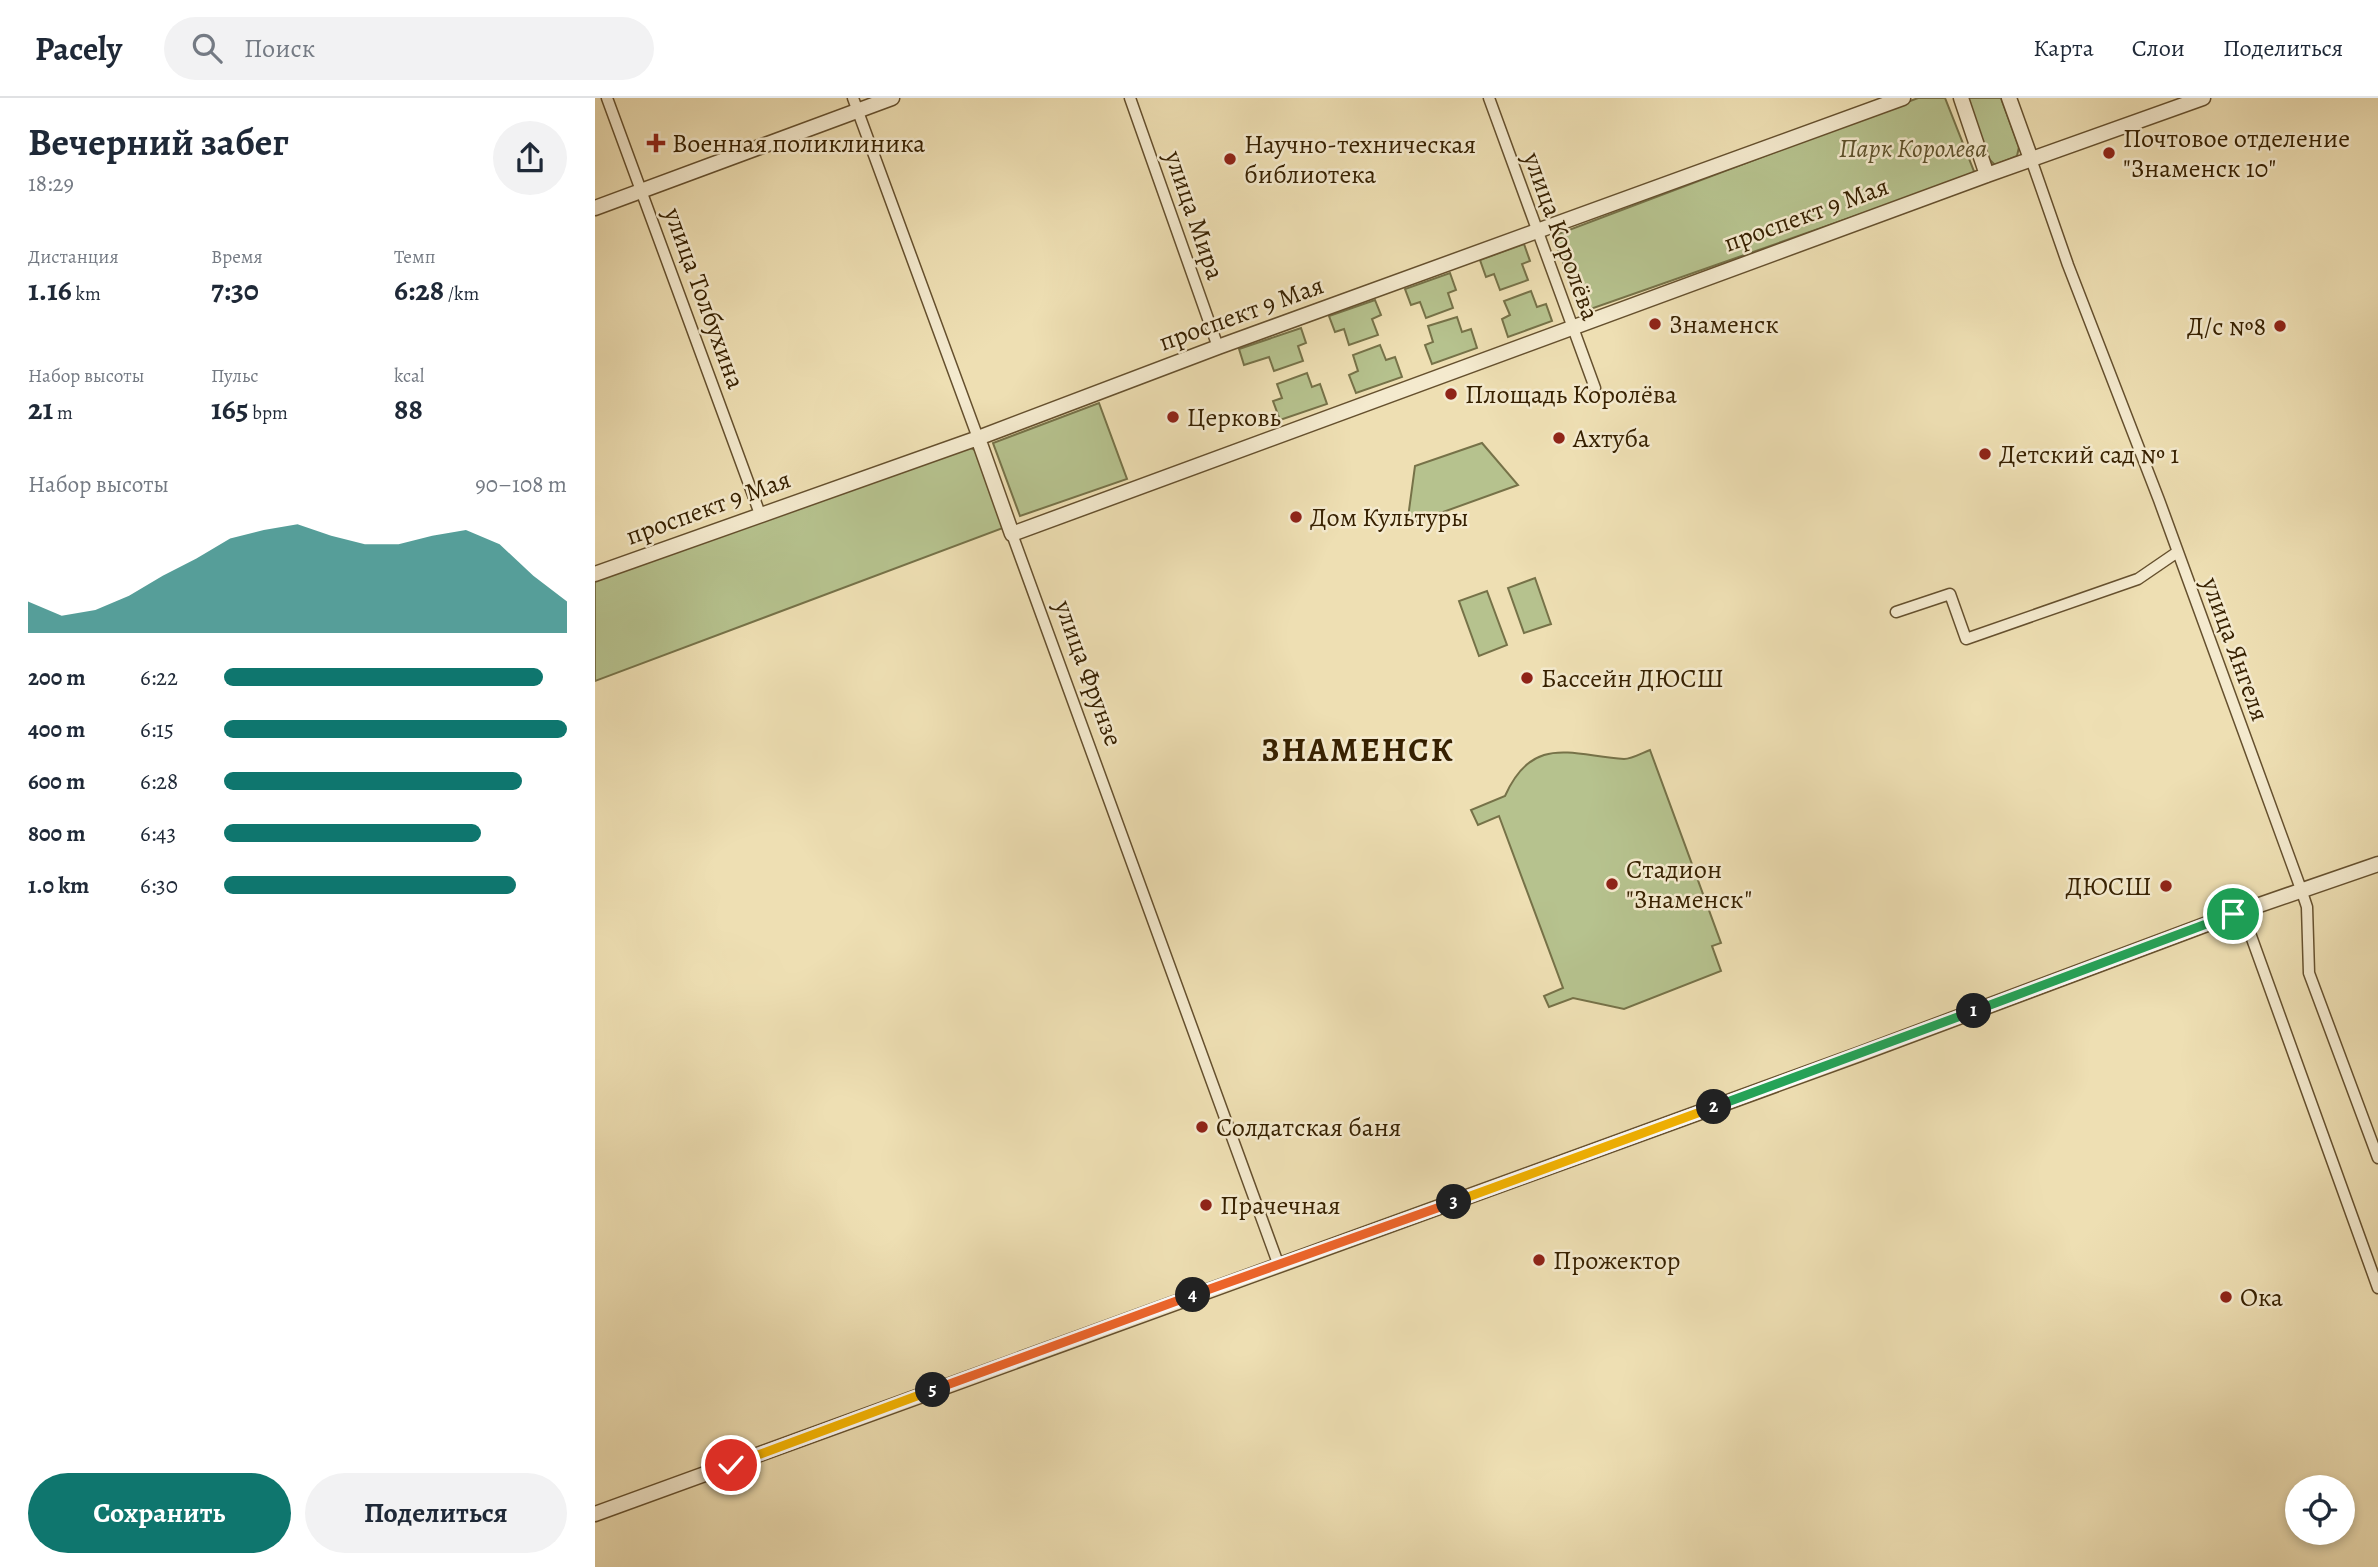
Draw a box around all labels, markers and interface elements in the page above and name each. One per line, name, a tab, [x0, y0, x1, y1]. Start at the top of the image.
search box	[164, 17, 654, 80]
text: Pacely	[35, 26, 122, 71]
icon: search	[188, 29, 226, 67]
text: Поиск	[244, 31, 315, 66]
text: Карта	[2033, 32, 2094, 64]
text: Слои	[2132, 32, 2185, 64]
text: Поделиться	[2223, 32, 2343, 64]
text: Вечерний забег	[28, 116, 289, 168]
button: share	[493, 121, 567, 195]
place label: Почтовое отделение "Знаменск 10"	[2123, 121, 2350, 186]
place label: Военная поликлиника	[672, 126, 925, 161]
place label: Научно-техническая библиотека	[1244, 127, 1476, 192]
park label: Парк Королева	[1839, 131, 1987, 166]
marker: Военная поликлиника	[646, 133, 666, 153]
street label: улица Мира	[1156, 145, 1233, 284]
marker: Почтовое отделение "Знаменск 10"	[2101, 145, 2117, 161]
street label: улица Королёва	[1515, 146, 1608, 325]
marker: Научно-техническая библиотека	[1222, 151, 1238, 167]
text: 18:29	[28, 168, 74, 199]
street label: проспект 9 Мая	[1719, 168, 1893, 260]
street label: улица Толбухина	[655, 202, 754, 394]
text: Дистанция	[28, 244, 119, 270]
text: Время	[211, 244, 263, 270]
text: Темп	[394, 244, 435, 270]
street label: проспект 9 Мая	[1154, 267, 1328, 359]
text: 1.16	[28, 270, 72, 310]
text: 7:30	[211, 270, 259, 310]
text: 6:28	[394, 270, 444, 310]
text: km	[72, 281, 101, 307]
text: /km	[444, 281, 479, 307]
place label: Знаменск	[1669, 307, 1779, 342]
place label: Д/с №8	[2187, 309, 2266, 344]
marker: Знаменск	[1647, 316, 1663, 332]
marker: Д/с №8	[2272, 318, 2288, 334]
text: Набор высоты	[28, 363, 144, 389]
text: Пульс	[211, 363, 259, 389]
text: kcal	[394, 363, 424, 389]
place label: Площадь Королёва	[1465, 377, 1677, 412]
marker: Площадь Королёва	[1443, 386, 1459, 402]
text: 21	[28, 389, 53, 429]
text: 165	[211, 389, 249, 429]
text: 88	[394, 389, 423, 429]
text: m	[53, 400, 73, 426]
text: bpm	[249, 400, 288, 426]
place label: Церковь	[1187, 400, 1281, 435]
marker: Церковь	[1165, 409, 1181, 425]
place label: Ахтуба	[1572, 421, 1650, 456]
marker: Ахтуба	[1551, 430, 1567, 446]
place label: Детский сад № 1	[1999, 437, 2179, 472]
marker: Детский сад № 1	[1977, 446, 1993, 462]
street label: проспект 9 Мая	[621, 461, 795, 553]
text: Набор высоты	[28, 469, 169, 500]
text: 90–108 m	[475, 469, 567, 500]
place label: Дом Культуры	[1310, 500, 1469, 535]
marker: Дом Культуры	[1288, 509, 1304, 525]
street label: улица Янгеля	[2193, 572, 2278, 726]
street label: улица Фрунзе	[1046, 594, 1131, 751]
place label: Бассейн ДЮСШ	[1541, 661, 1724, 696]
text: 200 m	[28, 662, 86, 693]
text: 6:22	[140, 662, 178, 693]
marker: Бассейн ДЮСШ	[1519, 670, 1535, 686]
text: 400 m	[28, 714, 85, 745]
text: 6:15	[140, 714, 174, 745]
district label: ЗНАМЕНСК	[1261, 727, 1455, 772]
text: 600 m	[28, 766, 85, 797]
text: 6:28	[140, 766, 178, 797]
text: 800 m	[28, 818, 85, 849]
text: 6:43	[140, 818, 176, 849]
place label: Стадион "Знаменск"	[1626, 852, 1752, 917]
place label: ДЮСШ	[2065, 869, 2152, 904]
text: 1.0 km	[28, 870, 89, 901]
text: 6:30	[140, 870, 178, 901]
marker: Стадион "Знаменск"	[1604, 876, 1620, 892]
marker: ДЮСШ	[2158, 878, 2174, 894]
pin	[2203, 884, 2263, 944]
icon: arrive	[2214, 895, 2252, 933]
pin: 1	[1957, 993, 1991, 1028]
text: 1	[1970, 997, 1977, 1023]
pin: 2	[1697, 1090, 1731, 1124]
text: 2	[1709, 1093, 1718, 1119]
place label: Солдатская баня	[1216, 1110, 1401, 1145]
marker: Солдатская баня	[1194, 1119, 1210, 1135]
pin: 3	[1437, 1184, 1471, 1220]
place label: Прачечная	[1220, 1188, 1341, 1223]
text: 3	[1449, 1188, 1458, 1214]
marker: Прачечная	[1198, 1197, 1214, 1213]
place label: Прожектор	[1553, 1243, 1681, 1278]
marker: Прожектор	[1531, 1252, 1547, 1268]
pin: 4	[1175, 1278, 1211, 1312]
place label: Ока	[2240, 1280, 2283, 1315]
text: 4	[1188, 1281, 1197, 1307]
marker: Ока	[2218, 1289, 2234, 1305]
pin: 5	[915, 1372, 951, 1408]
text: 5	[928, 1376, 937, 1402]
pin	[701, 1435, 761, 1495]
icon: check	[712, 1446, 750, 1484]
button: Сохранить	[28, 1473, 291, 1553]
button: Поделиться	[305, 1473, 567, 1553]
map controls	[2285, 1475, 2355, 1545]
button: locate	[2285, 1475, 2355, 1545]

